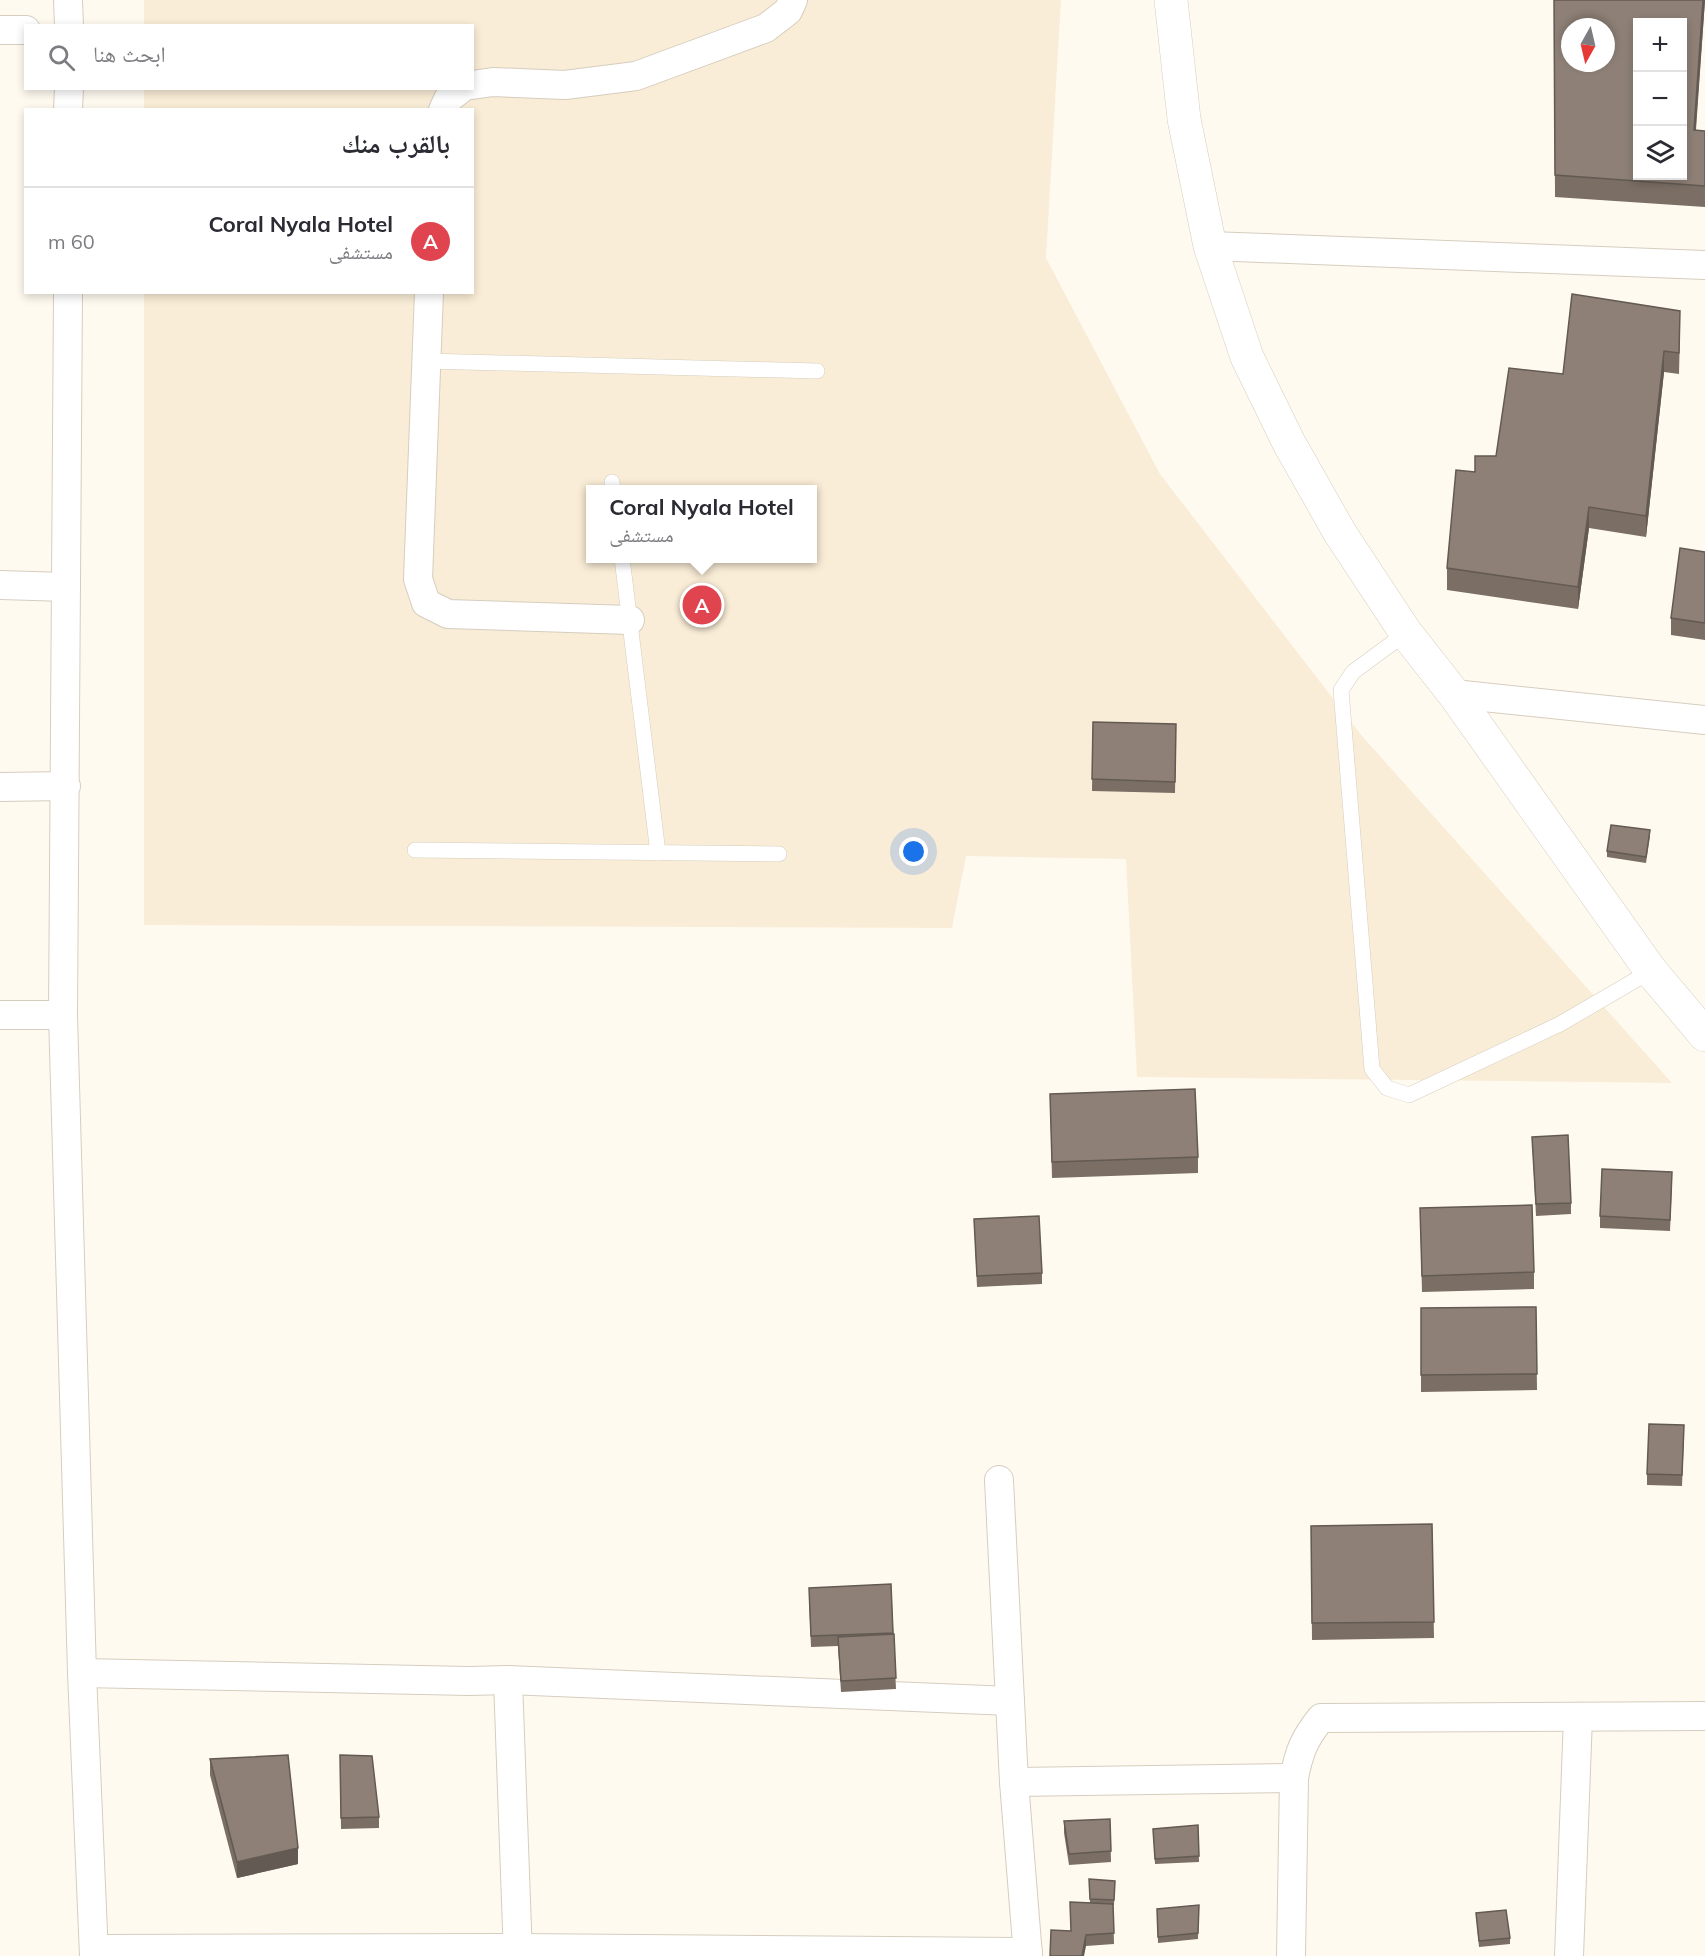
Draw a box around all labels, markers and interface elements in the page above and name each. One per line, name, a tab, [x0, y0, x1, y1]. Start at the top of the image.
north arrow	[1561, 18, 1615, 72]
map controls	[1633, 18, 1687, 180]
button: +	[1633, 18, 1687, 72]
search box	[24, 24, 474, 90]
text: ابحث هنا	[93, 40, 166, 68]
icon: search	[45, 41, 78, 74]
button: −	[1633, 72, 1687, 126]
button: layers	[1633, 126, 1687, 180]
text: بالقرب منك	[341, 127, 450, 160]
text: Coral Nyala Hotel	[208, 210, 393, 238]
text: 60 m	[48, 229, 95, 254]
text: A	[423, 229, 438, 254]
text: مستشفى	[329, 239, 393, 264]
popup	[586, 485, 817, 563]
text: Coral Nyala Hotel	[609, 493, 794, 521]
text: مستشفى	[609, 522, 674, 547]
pin: A	[682, 582, 722, 628]
your location	[899, 837, 928, 866]

